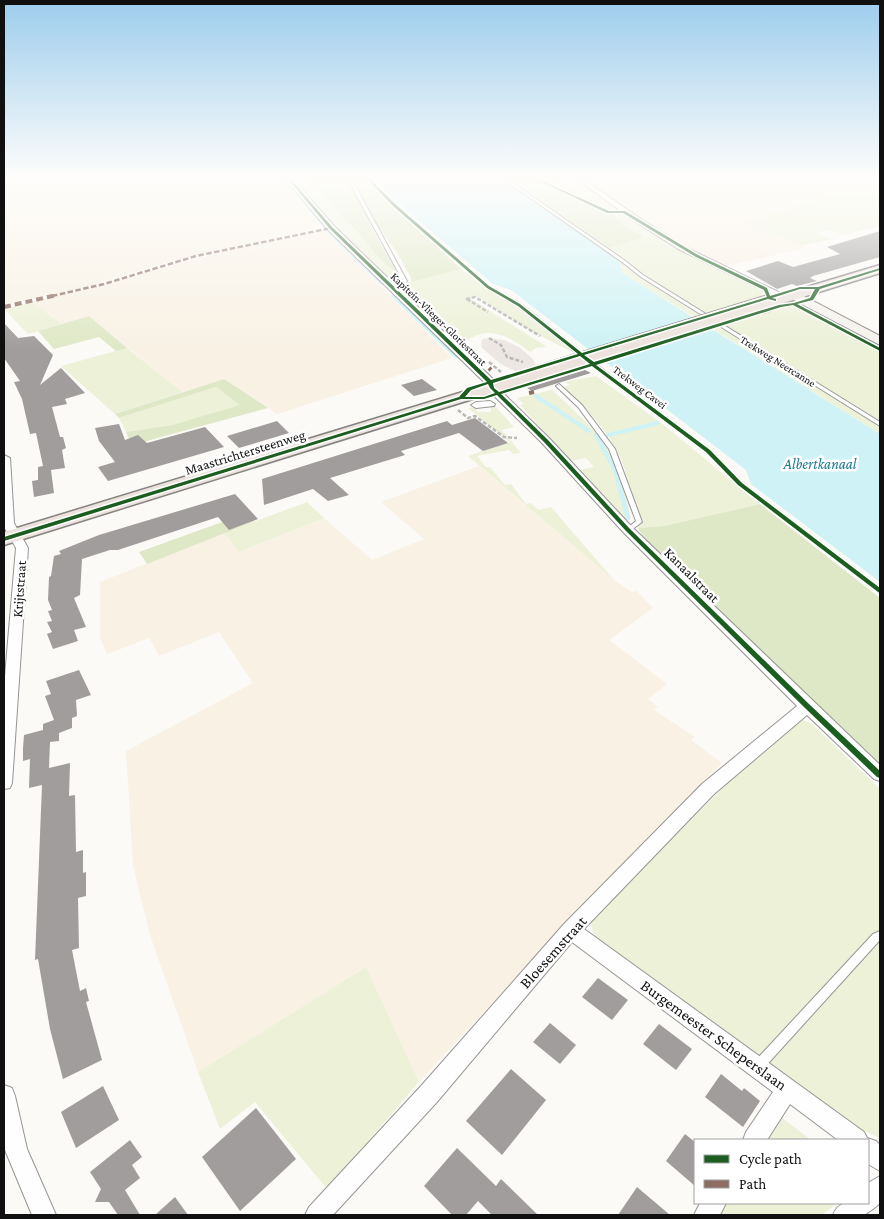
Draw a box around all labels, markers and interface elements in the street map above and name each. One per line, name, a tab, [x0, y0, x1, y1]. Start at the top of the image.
street label: Kapitein-Vlieger-Gloriestraat	[388, 270, 490, 369]
street label: Trekweg Neercanne	[738, 333, 818, 390]
street label: Trekweg Cavei	[610, 363, 669, 412]
street label: Maastrichtersteenweg	[183, 426, 307, 478]
water label: Albertkanaal	[782, 456, 857, 472]
street label: Kanaalstraat	[661, 544, 723, 606]
street label: Krijtstraat	[9, 560, 30, 618]
street label: Bloesemstraat	[516, 912, 590, 992]
street label: Burgemeester Scheperslaan	[637, 976, 791, 1095]
legend	[694, 1139, 869, 1204]
text: Cycle path	[739, 1151, 802, 1168]
text: Path	[739, 1176, 766, 1192]

